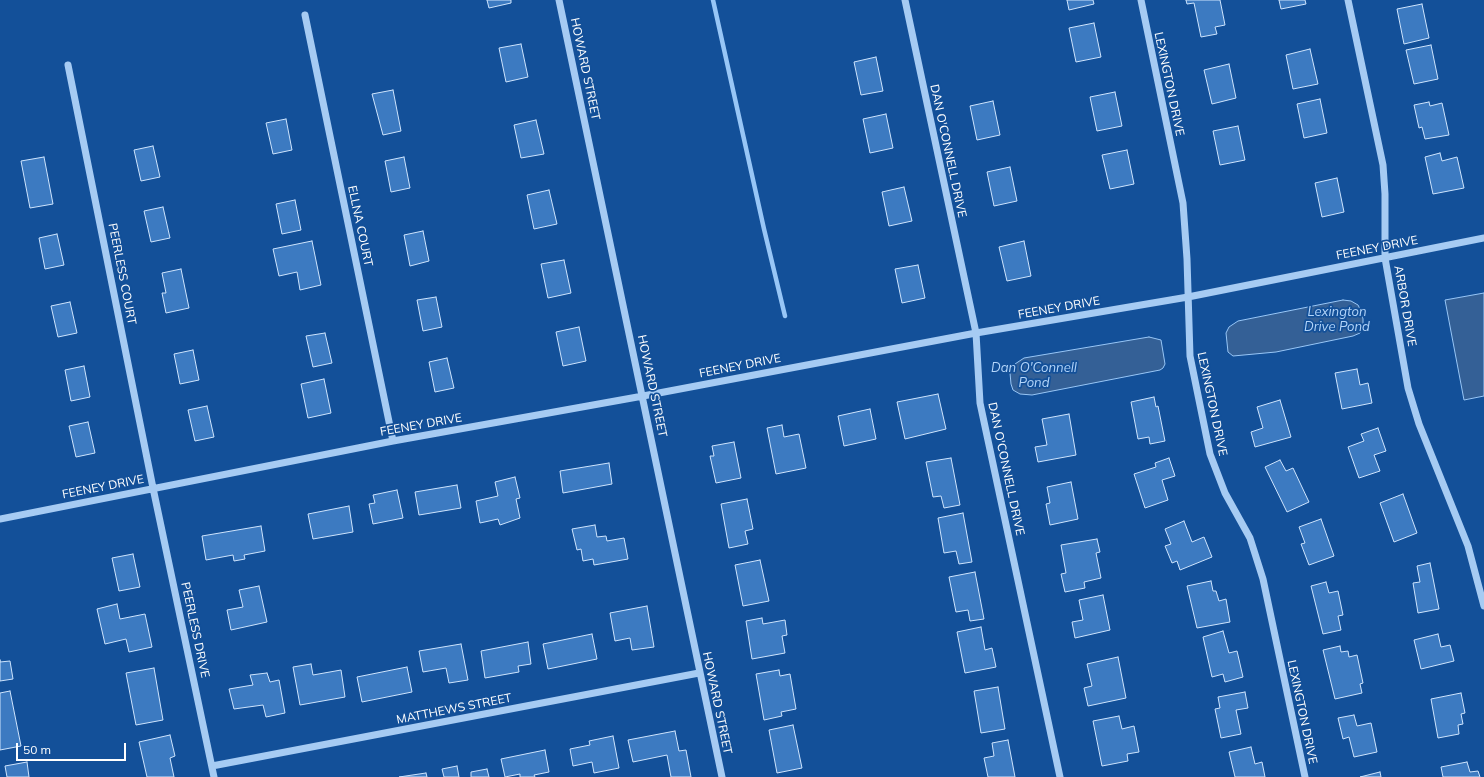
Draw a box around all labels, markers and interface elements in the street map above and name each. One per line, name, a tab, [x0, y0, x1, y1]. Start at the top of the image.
street label: HOWARD STREET	[567, 17, 603, 121]
street label: LEXINGTON DRIVE	[1151, 31, 1187, 137]
street label: DAN O'CONNELL DRIVE	[927, 83, 969, 219]
street label: ELLNA COURT	[344, 184, 376, 268]
street label: PEERLESS COURT	[105, 222, 139, 326]
street label: FEENEY DRIVE	[1335, 233, 1419, 263]
street label: ARBOR DRIVE	[1391, 264, 1419, 348]
street label: FEENEY DRIVE	[1017, 294, 1101, 322]
water label: Lexington Drive Pond	[1304, 304, 1370, 335]
street label: HOWARD STREET	[634, 334, 670, 438]
street label: FEENEY DRIVE	[698, 351, 782, 381]
street label: LEXINGTON DRIVE	[1194, 351, 1230, 457]
water label: Dan O'Connell Pond	[991, 360, 1077, 391]
street label: DAN O'CONNELL DRIVE	[985, 401, 1027, 537]
street label: FEENEY DRIVE	[379, 411, 463, 439]
street label: FEENEY DRIVE	[61, 472, 145, 502]
street label: PEERLESS DRIVE	[178, 581, 212, 679]
street label: HOWARD STREET	[699, 651, 735, 755]
street label: LEXINGTON DRIVE	[1284, 659, 1320, 765]
street label: MATTHEWS STREET	[395, 691, 513, 727]
scale bar	[18, 735, 128, 761]
text: 50 m	[23, 742, 51, 757]

